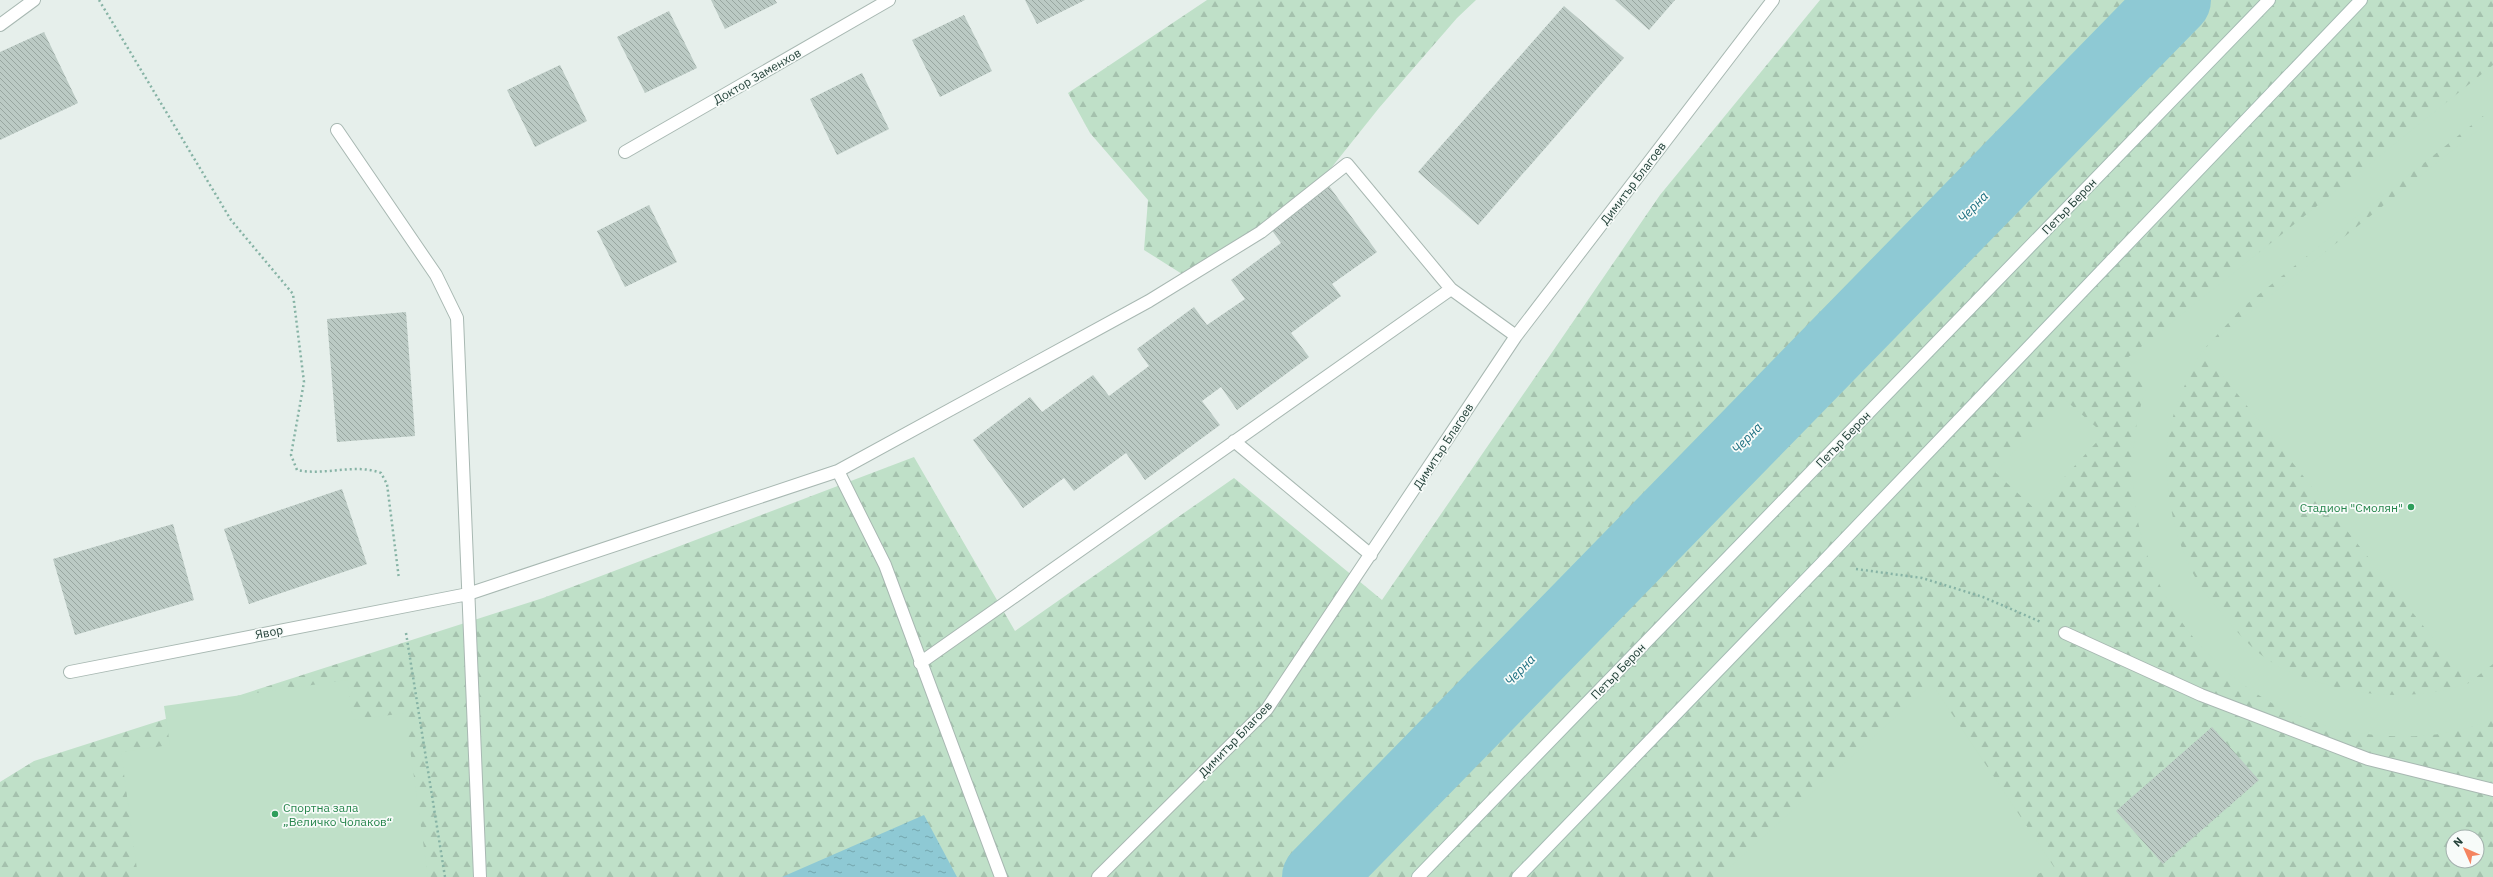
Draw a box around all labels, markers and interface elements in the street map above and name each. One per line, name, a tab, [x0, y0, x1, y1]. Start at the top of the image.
street label: Доктор Заменхов	[710, 45, 804, 107]
street label: Димитър Благоев	[1597, 139, 1669, 227]
street label: Петър Берон	[2038, 175, 2100, 237]
water label: Черна	[1954, 188, 1992, 226]
street label: Димитър Благоев	[1410, 400, 1476, 492]
street label: Петър Берон	[1812, 408, 1874, 470]
water label: Черна	[1728, 419, 1766, 457]
place label: Стадион "Смолян"	[2300, 500, 2403, 515]
marker: Стадион "Смолян"	[2406, 502, 2416, 512]
street label: Явор	[254, 622, 284, 642]
street label: Петър Берон	[1587, 640, 1649, 702]
water label: Черна	[1501, 651, 1539, 689]
street label: Димитър Благоев	[1195, 698, 1275, 780]
place label: Спортна зала „Величко Чолаков“	[283, 800, 393, 829]
marker: Спортна зала „Величко Чолаков“	[270, 809, 280, 819]
north arrow	[2445, 829, 2485, 869]
text: N	[2450, 834, 2466, 850]

